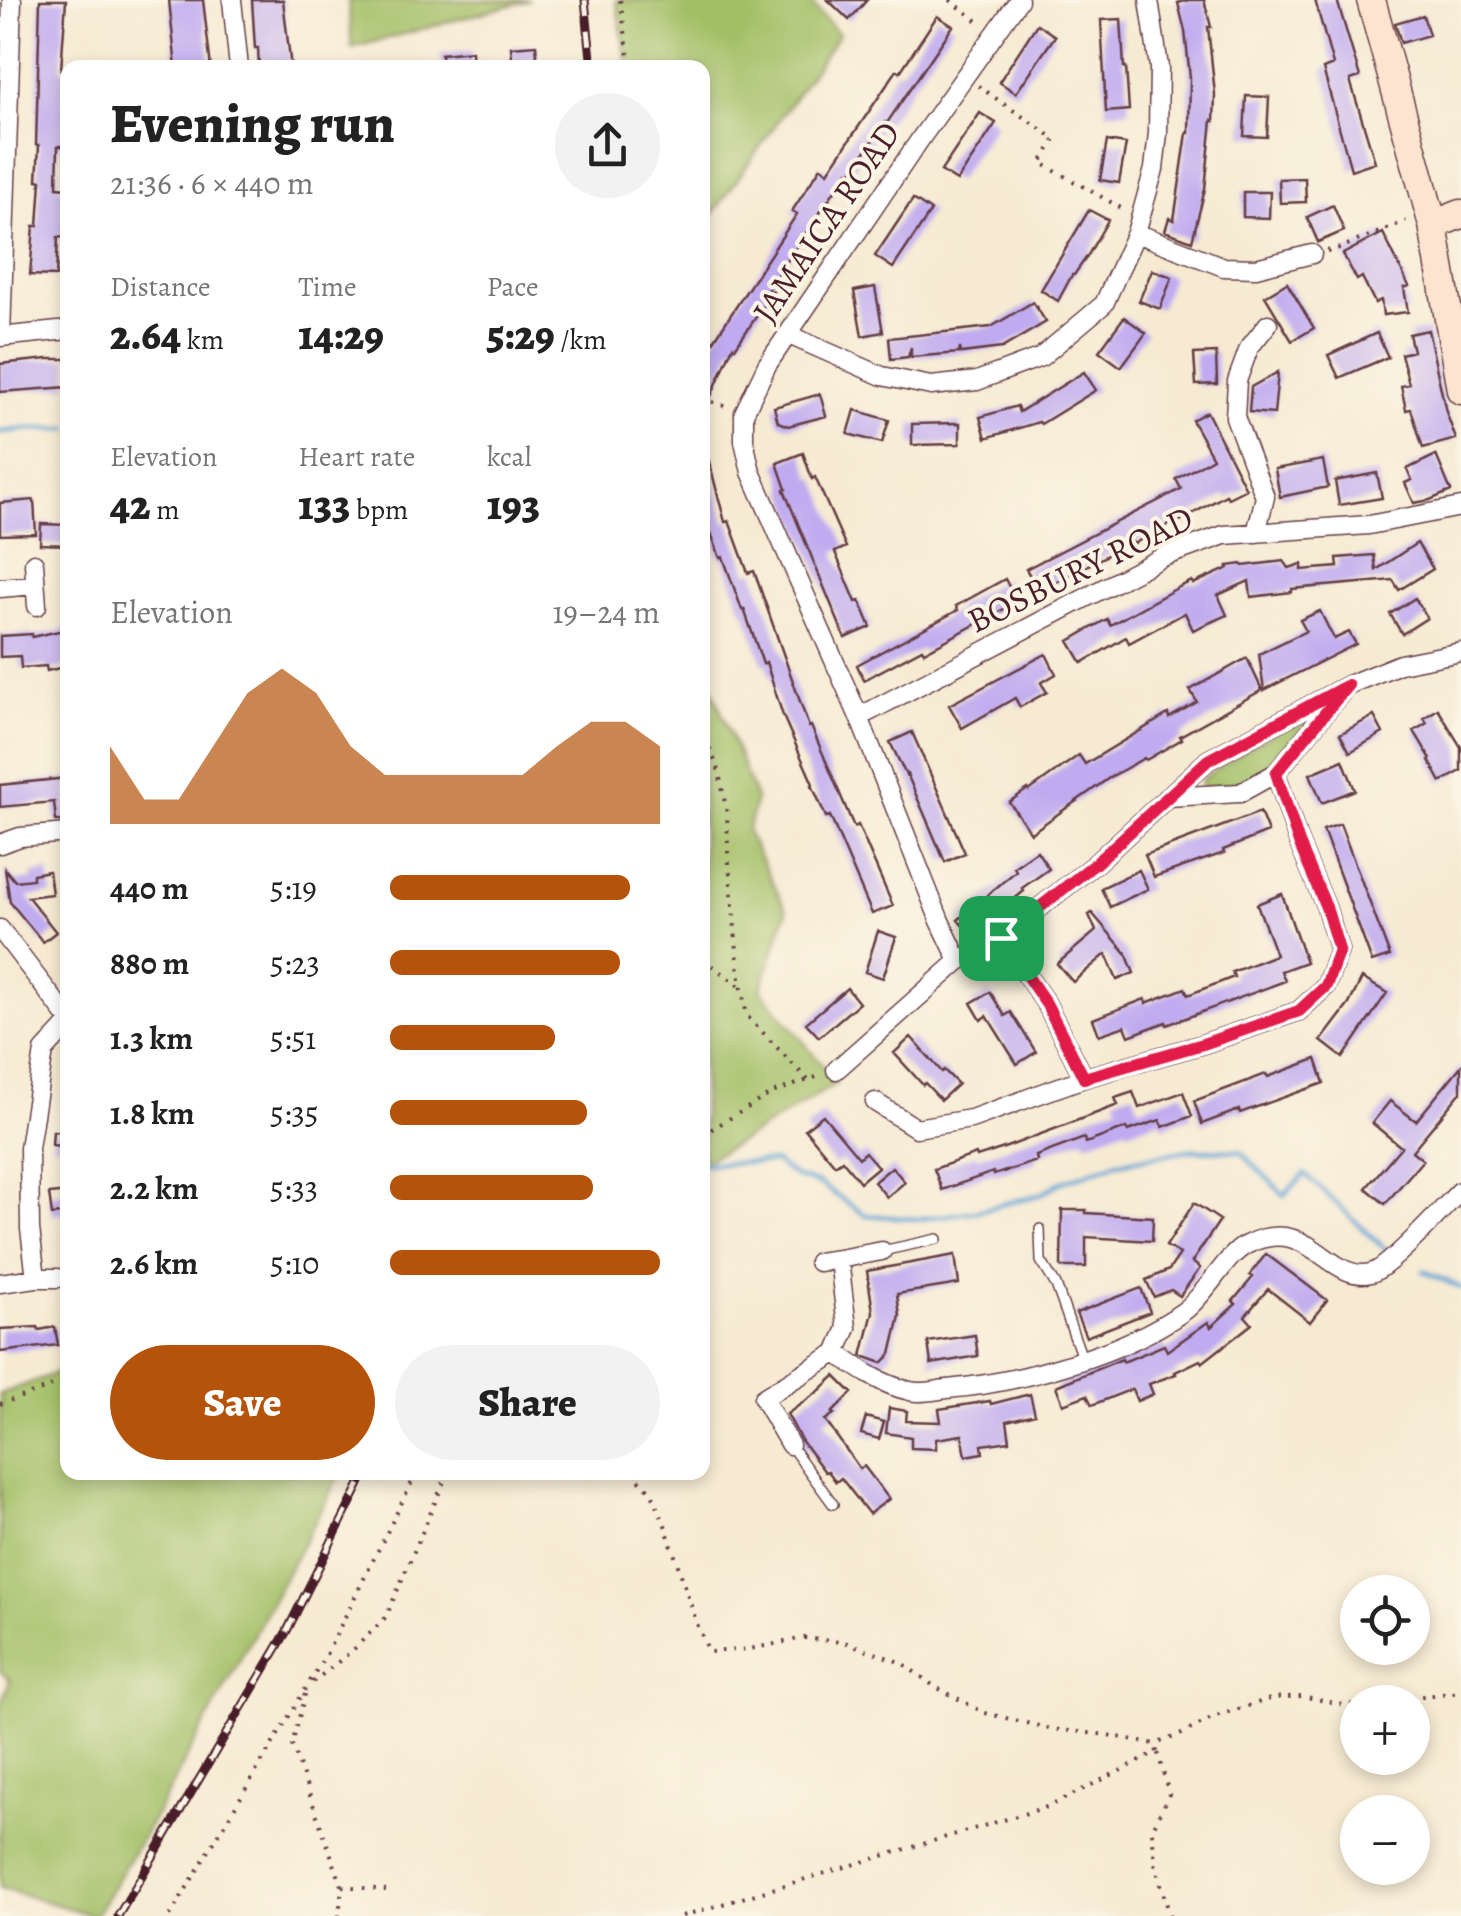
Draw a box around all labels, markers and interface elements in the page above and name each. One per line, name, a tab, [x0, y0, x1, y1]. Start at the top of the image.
text: Evening run	[110, 86, 395, 161]
button: share	[555, 93, 660, 198]
street label: JAMAICA ROAD	[741, 112, 911, 332]
text: 21:36 · 6 × 440 m	[110, 161, 314, 205]
text: Distance	[110, 268, 210, 306]
text: Time	[298, 268, 357, 306]
text: Pace	[487, 268, 539, 306]
text: 2.64	[110, 306, 181, 363]
text: 14:29	[298, 306, 384, 363]
text: 5:29	[487, 306, 555, 363]
text: km	[181, 321, 224, 359]
text: /km	[555, 321, 607, 359]
text: Elevation	[110, 438, 217, 476]
text: Heart rate	[298, 438, 415, 476]
text: kcal	[487, 438, 532, 476]
text: 42	[110, 476, 151, 533]
text: 133	[298, 476, 351, 533]
text: 193	[487, 476, 540, 533]
text: m	[151, 491, 179, 529]
text: bpm	[351, 491, 408, 529]
street label: BOSBURY ROAD	[959, 494, 1201, 644]
text: Elevation	[110, 590, 233, 634]
text: 19–24 m	[552, 590, 660, 634]
text: 440 m	[110, 866, 189, 910]
text: 5:19	[270, 866, 317, 910]
pin	[959, 896, 1044, 981]
icon: arrive	[974, 911, 1029, 966]
text: 880 m	[110, 941, 189, 985]
text: 5:23	[270, 941, 320, 985]
text: 1.3 km	[110, 1016, 193, 1060]
text: 5:51	[270, 1016, 316, 1060]
text: 1.8 km	[110, 1091, 195, 1135]
text: 5:35	[270, 1091, 318, 1135]
text: 2.2 km	[110, 1166, 199, 1210]
text: 5:33	[270, 1166, 318, 1210]
text: 2.6 km	[110, 1241, 198, 1285]
text: 5:10	[270, 1241, 319, 1285]
button: Save	[110, 1345, 375, 1460]
button: Share	[395, 1345, 660, 1460]
map controls	[1340, 1575, 1430, 1885]
button: locate	[1340, 1575, 1430, 1665]
button: +	[1340, 1685, 1430, 1775]
button: −	[1340, 1795, 1430, 1885]

